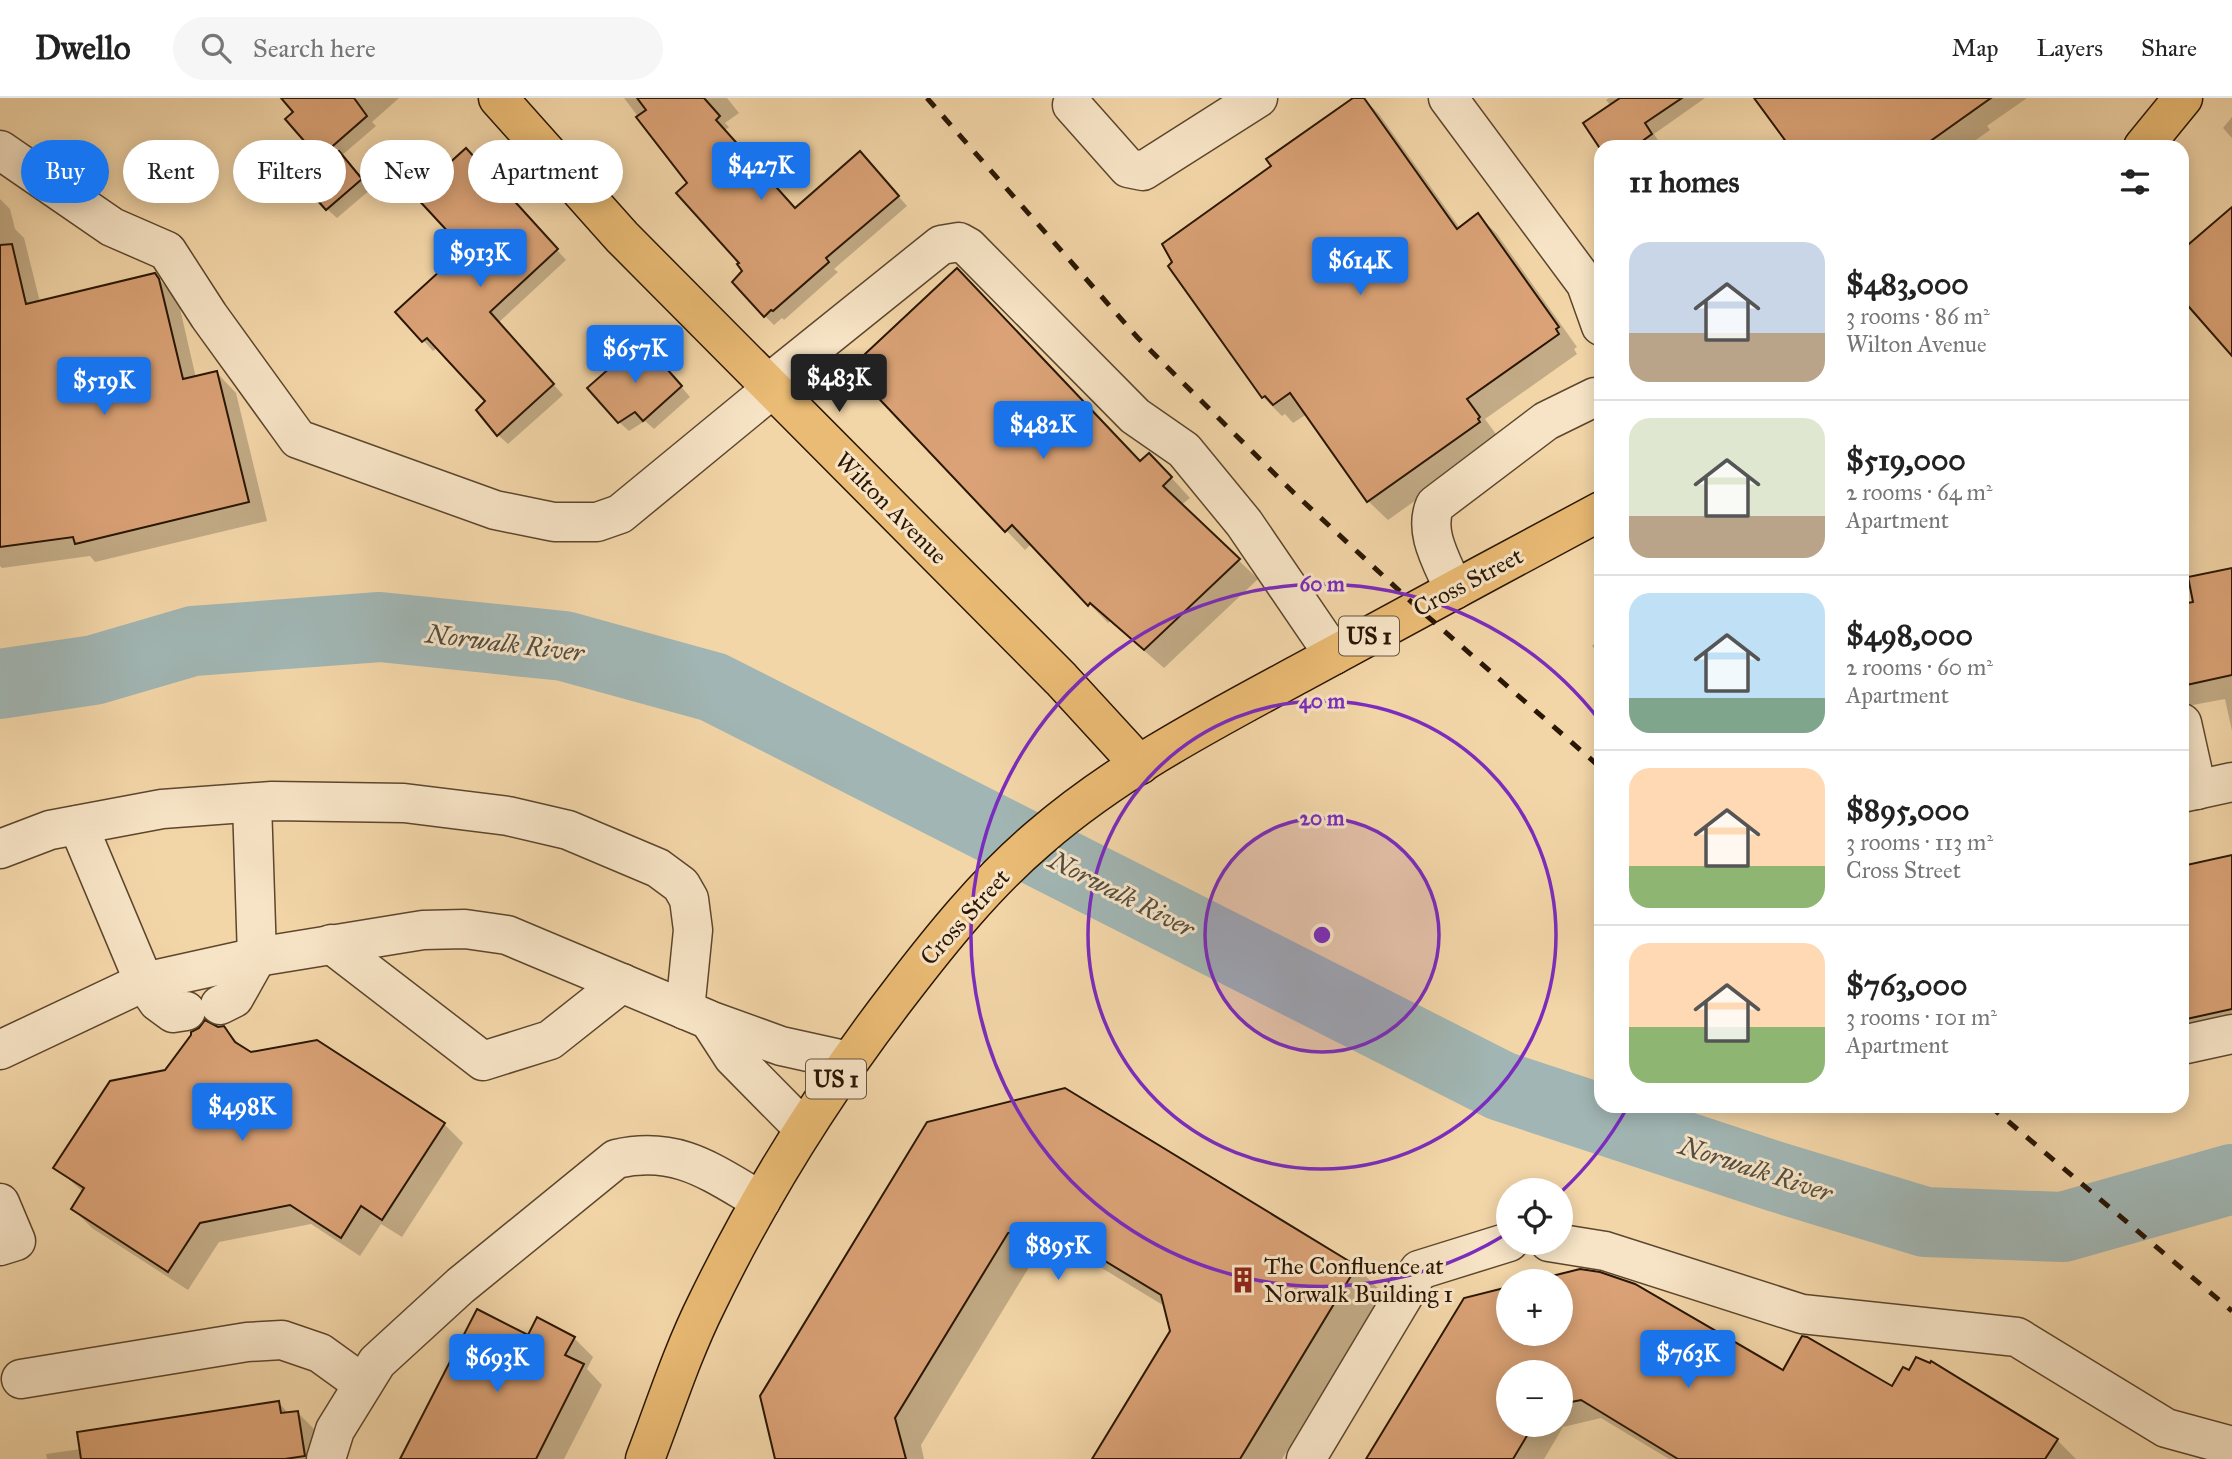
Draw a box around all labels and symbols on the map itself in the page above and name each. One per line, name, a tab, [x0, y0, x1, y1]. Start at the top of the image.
pin: $427K	[712, 142, 810, 202]
pin: $913K	[431, 230, 529, 289]
pin: $614K	[1311, 238, 1409, 297]
pin: $657K	[586, 326, 684, 385]
pin: $483K	[790, 354, 888, 414]
pin: $519K	[55, 358, 153, 417]
pin: $482K	[994, 402, 1092, 461]
street label: Wilton Avenue	[829, 446, 953, 570]
street label: Cross Street	[1408, 540, 1528, 623]
text: 60 m	[1299, 571, 1345, 597]
road number: US 1	[1339, 616, 1399, 656]
water label: Norwalk River	[422, 617, 587, 669]
text: 40 m	[1299, 688, 1345, 714]
text: 20 m	[1300, 805, 1345, 831]
water label: Norwalk River	[1042, 843, 1201, 945]
street label: Cross Street	[914, 862, 1017, 972]
centre of rings	[1310, 923, 1334, 947]
road number: US 1	[806, 1060, 866, 1098]
pin: $498K	[193, 1084, 291, 1143]
water label: Norwalk River	[1674, 1129, 1838, 1209]
pin: $895K	[1009, 1222, 1107, 1282]
place label: The Confluence at Norwalk Building 1	[1264, 1251, 1453, 1309]
building icon: The Confluence at Norwalk Building 1	[1228, 1265, 1258, 1295]
pin: $763K	[1639, 1330, 1737, 1390]
pin: $693K	[448, 1334, 546, 1394]

